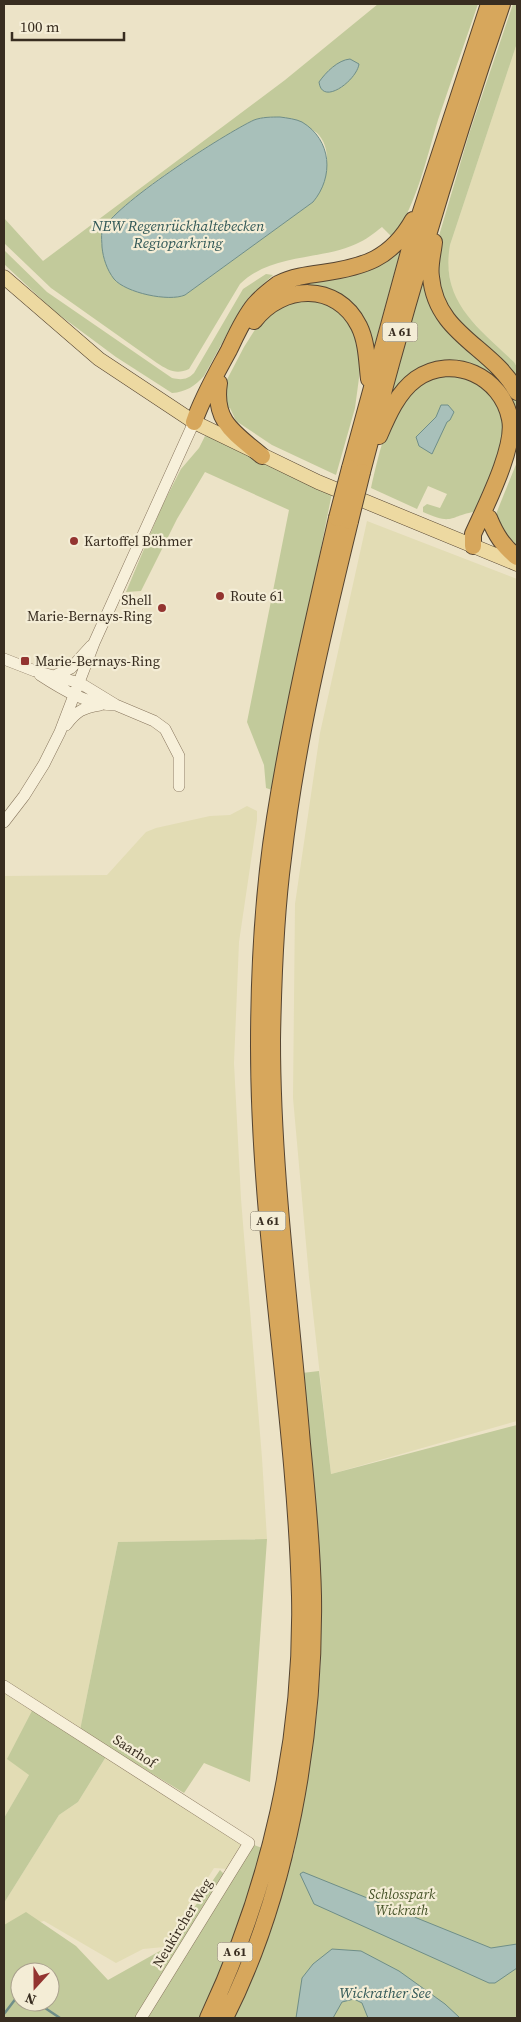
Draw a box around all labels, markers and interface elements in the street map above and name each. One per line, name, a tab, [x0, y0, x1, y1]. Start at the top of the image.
scale bar	[12, 10, 125, 42]
text: 100 m	[20, 16, 60, 37]
water label: NEW Regenrückhaltebecken Regioparkring	[91, 215, 265, 253]
road number: A 61	[382, 322, 418, 342]
place label: Kartoffel Böhmer	[84, 531, 193, 551]
marker: Kartoffel Böhmer	[68, 535, 80, 547]
place label: Route 61	[230, 586, 284, 606]
place label: Shell Marie-Bernays-Ring	[27, 590, 152, 626]
marker: Route 61	[214, 590, 226, 602]
marker: Shell Marie-Bernays-Ring	[156, 602, 168, 614]
place label: Marie-Bernays-Ring	[35, 651, 160, 671]
marker: Marie-Bernays-Ring	[19, 655, 31, 667]
road number: A 61	[250, 1212, 286, 1230]
street label: Saarhof	[109, 1729, 162, 1773]
street label: Neukircher Weg	[147, 1875, 217, 1971]
park label: Schlosspark Wickrath	[369, 1884, 436, 1920]
road number: A 61	[218, 1942, 252, 1961]
north arrow	[10, 1962, 60, 2012]
water label: Wickrather See	[339, 1982, 431, 2003]
text: N	[22, 1988, 39, 2010]

